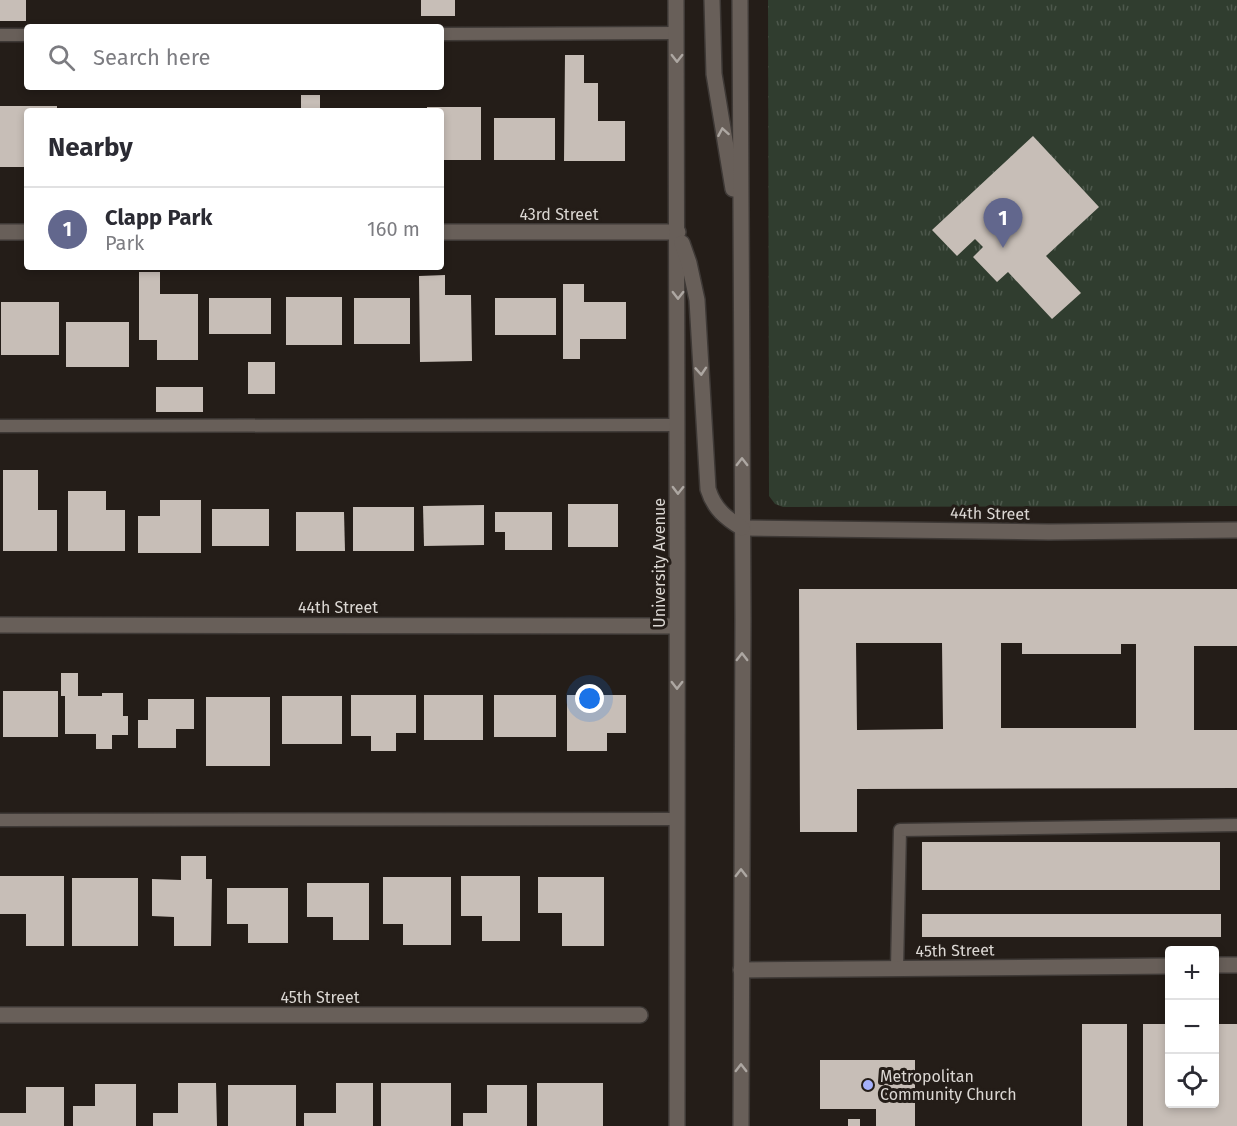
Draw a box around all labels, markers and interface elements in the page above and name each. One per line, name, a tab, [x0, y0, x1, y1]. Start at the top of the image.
search box	[24, 24, 444, 90]
icon: search	[45, 41, 78, 74]
text: Search here	[93, 44, 211, 71]
one-way arrow	[671, 54, 683, 63]
one-way arrow	[718, 127, 730, 136]
text: Nearby	[48, 132, 133, 163]
pin: 1	[984, 198, 1022, 248]
text: Clapp Park	[105, 204, 212, 231]
street label: 43rd Street	[519, 205, 599, 224]
text: 1	[63, 217, 72, 241]
text: 160 m	[367, 217, 420, 241]
text: Park	[105, 231, 144, 255]
one-way arrow	[672, 291, 684, 300]
one-way arrow	[694, 367, 707, 376]
one-way arrow	[736, 457, 748, 466]
one-way arrow	[672, 486, 684, 495]
street label: University Avenue	[650, 498, 669, 628]
street label: 44th Street	[950, 503, 1030, 524]
street label: 44th Street	[298, 598, 378, 617]
one-way arrow	[736, 652, 748, 661]
one-way arrow	[671, 681, 683, 690]
your location	[575, 684, 604, 713]
one-way arrow	[735, 868, 747, 877]
street label: 45th Street	[915, 940, 995, 961]
map controls	[1165, 946, 1219, 1108]
button: +	[1165, 946, 1219, 1000]
street label: 45th Street	[280, 988, 360, 1007]
button: −	[1165, 1000, 1219, 1054]
button: locate	[1165, 1054, 1219, 1108]
one-way arrow	[735, 1063, 747, 1072]
place label: Metropolitan Community Church	[880, 1067, 1017, 1104]
marker: Metropolitan Community Church	[861, 1078, 875, 1092]

